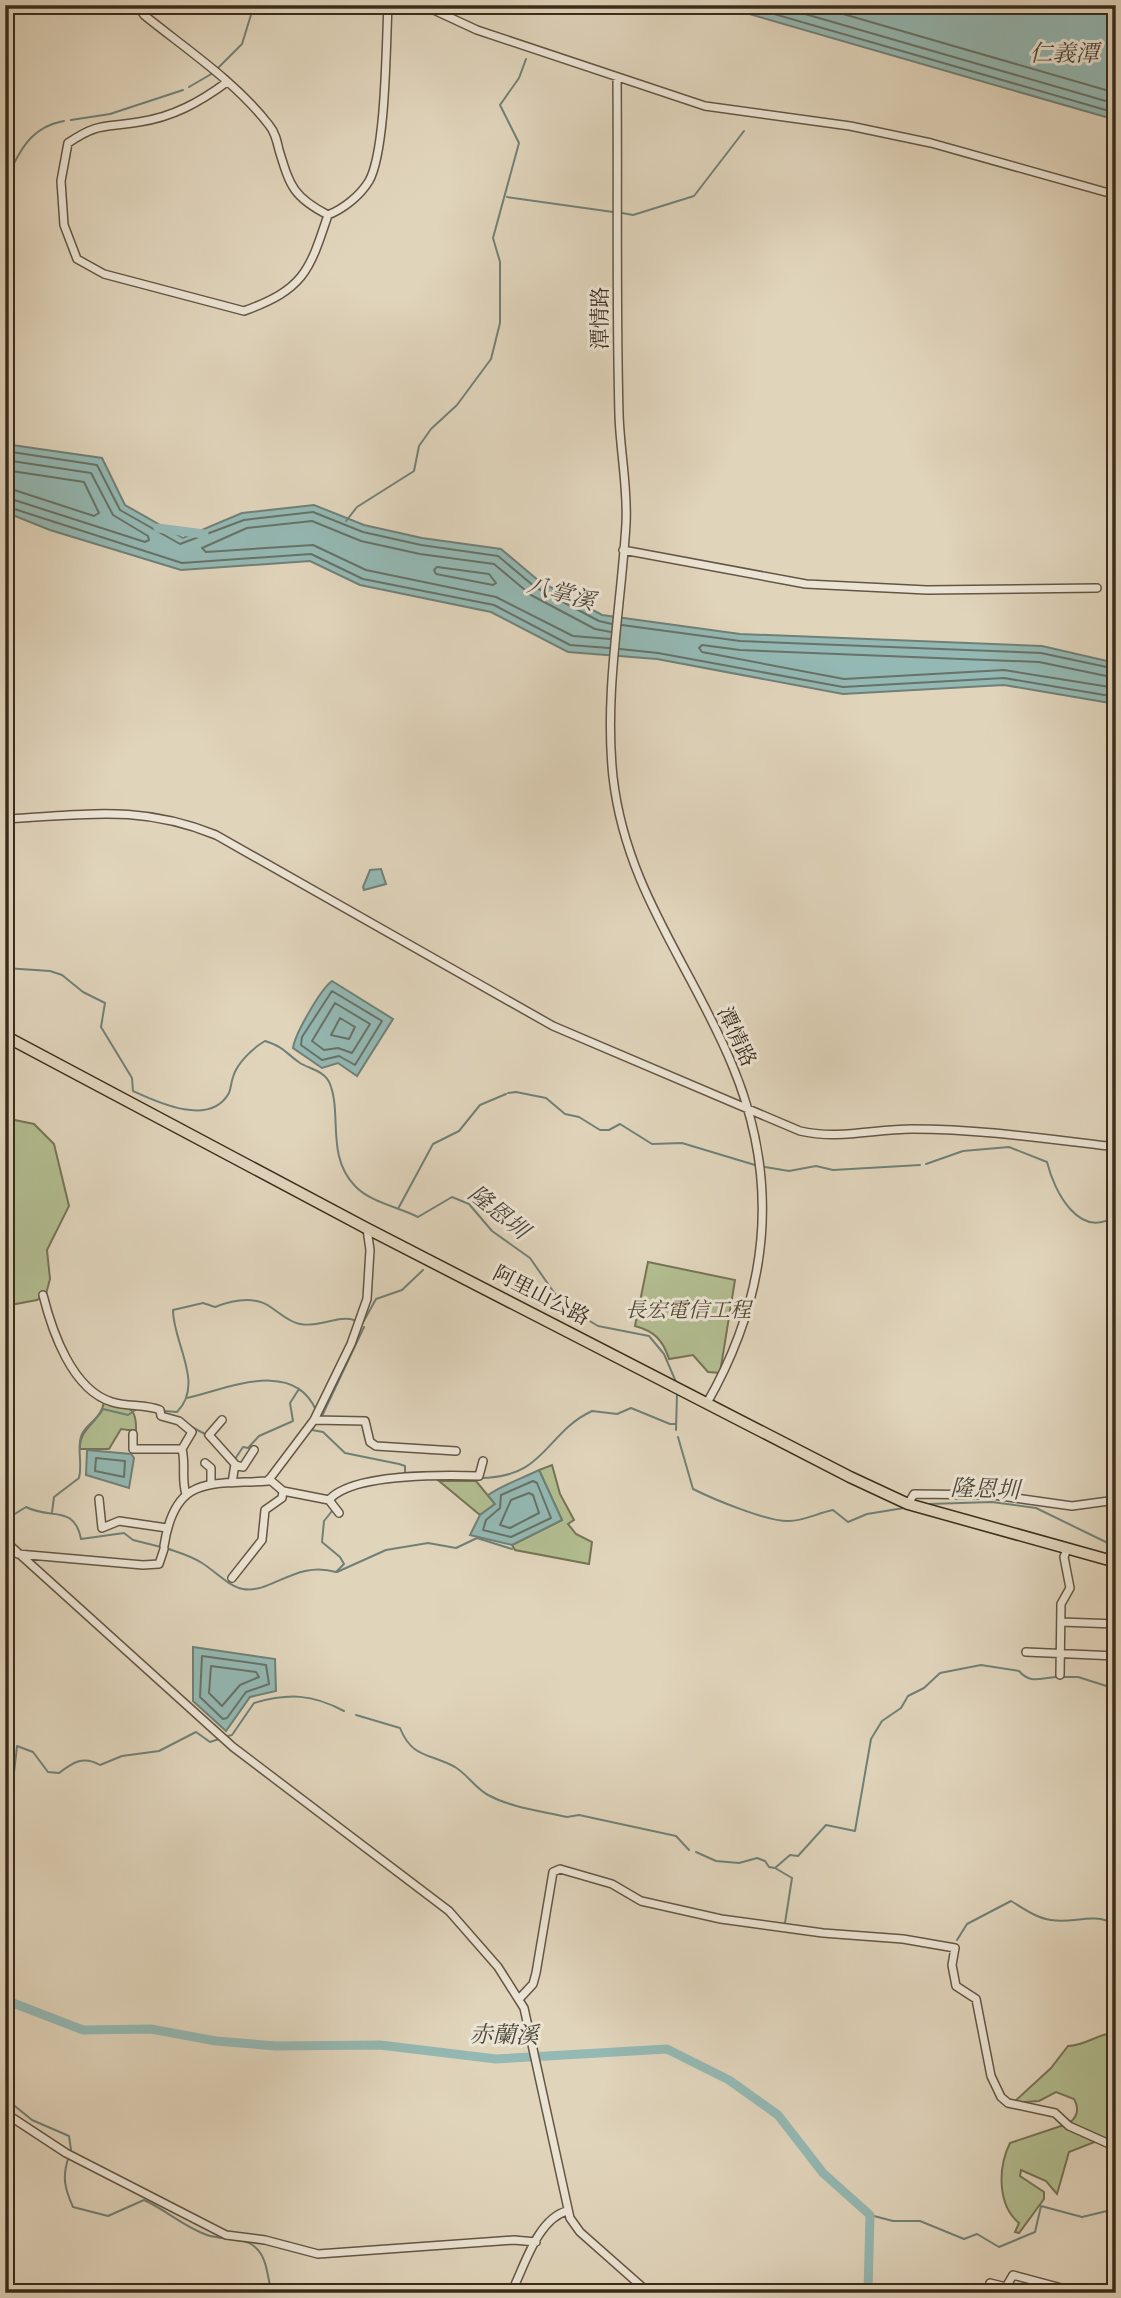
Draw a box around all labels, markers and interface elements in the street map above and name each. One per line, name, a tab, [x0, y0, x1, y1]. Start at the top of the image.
water label: 仁義潭	[1030, 40, 1103, 69]
street label: 潭情路	[588, 287, 614, 350]
water label: 八掌溪	[524, 571, 601, 618]
street label: 潭情路	[711, 1003, 761, 1071]
water label: 隆恩圳	[462, 1180, 537, 1248]
street label: 阿里山公路	[488, 1261, 594, 1331]
park label: 長宏電信工程	[625, 1298, 754, 1324]
water label: 隆恩圳	[950, 1474, 1024, 1506]
water label: 赤蘭溪	[469, 2021, 542, 2051]

